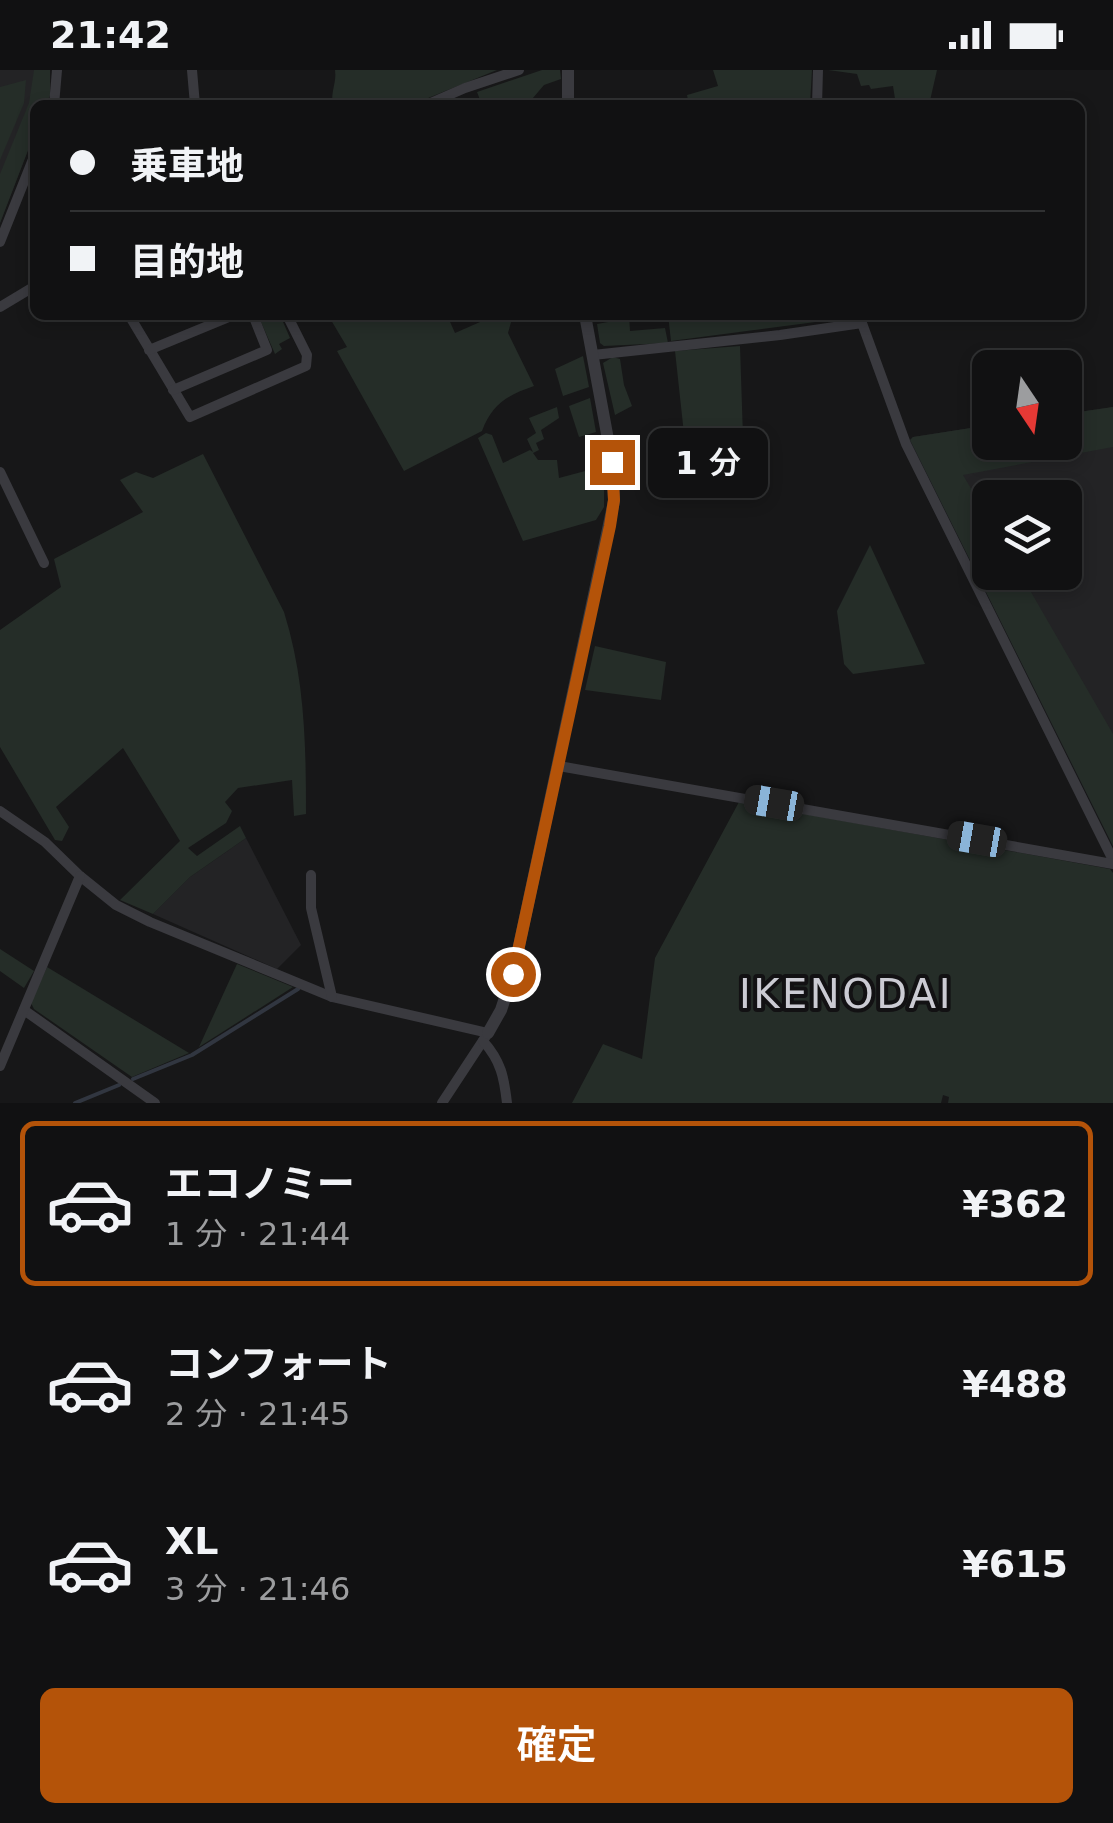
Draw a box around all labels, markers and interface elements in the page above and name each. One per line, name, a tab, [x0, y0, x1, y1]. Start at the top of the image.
text: 21:42	[50, 13, 171, 57]
text: 乗車地	[130, 144, 244, 188]
text: 目的地	[130, 240, 244, 284]
north arrow	[972, 350, 1082, 460]
map controls	[972, 350, 1082, 590]
callout: 1 分	[647, 427, 767, 497]
route end	[590, 440, 635, 485]
text: 1 分	[675, 444, 741, 482]
button: layers	[972, 480, 1082, 590]
car	[742, 783, 806, 823]
car	[945, 819, 1009, 859]
route start	[491, 952, 536, 997]
district label: IKENODAI	[739, 971, 953, 1017]
icon: car	[45, 1159, 135, 1249]
text: エコノミー	[165, 1162, 355, 1206]
text: ¥362	[962, 1182, 1068, 1226]
text: 1 分 · 21:44	[165, 1215, 350, 1253]
icon: car	[45, 1339, 135, 1429]
text: コンフォート	[165, 1342, 392, 1386]
text: ¥488	[962, 1362, 1068, 1406]
text: 2 分 · 21:45	[165, 1395, 350, 1433]
icon: car	[45, 1519, 135, 1609]
text: XL	[165, 1519, 219, 1563]
text: ¥615	[962, 1542, 1068, 1586]
text: 3 分 · 21:46	[165, 1570, 350, 1608]
button: 確定	[40, 1688, 1073, 1803]

